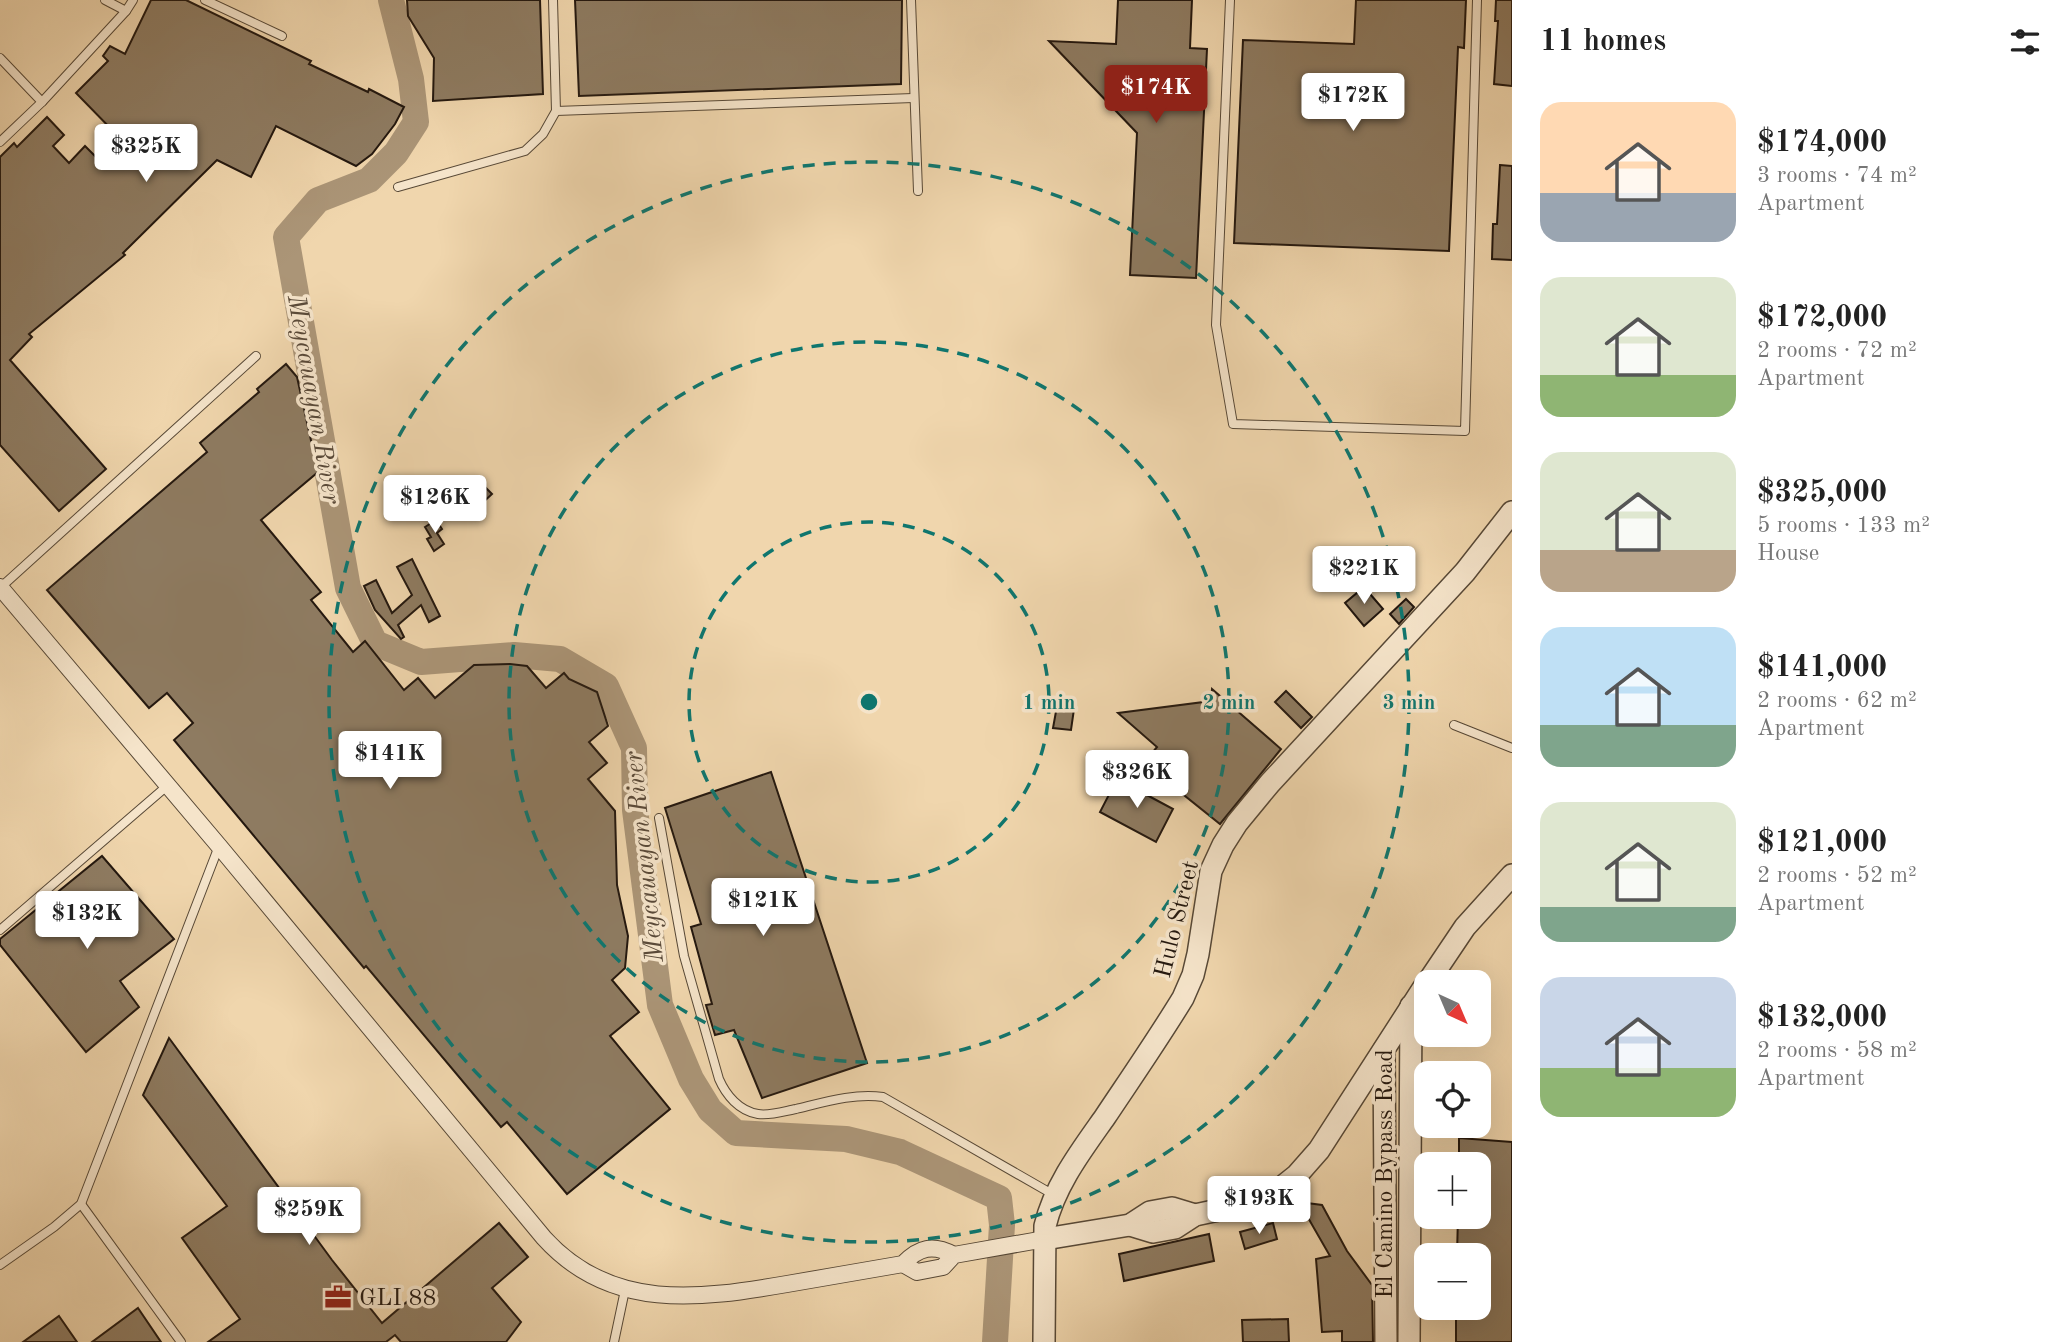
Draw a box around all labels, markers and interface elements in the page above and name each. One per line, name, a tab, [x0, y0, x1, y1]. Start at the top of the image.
icon: filters	[2006, 23, 2044, 61]
text: 11 homes	[1540, 27, 1666, 57]
pin: $174K	[1107, 66, 1205, 125]
pin: $172K	[1304, 74, 1402, 133]
text: $174K	[1120, 76, 1192, 99]
text: $172K	[1317, 84, 1389, 107]
pin: $325K	[97, 124, 195, 184]
text: $174,000	[1757, 128, 1887, 158]
icon: home	[1596, 130, 1680, 214]
text: $325K	[110, 135, 182, 158]
text: 3 rooms · 74 m²	[1757, 164, 1917, 187]
text: Apartment	[1757, 192, 1865, 215]
water label: Meycauayan River	[282, 292, 344, 507]
text: $172,000	[1757, 303, 1887, 333]
icon: home	[1596, 305, 1680, 389]
text: 2 rooms · 72 m²	[1757, 339, 1917, 362]
text: Apartment	[1757, 367, 1865, 390]
pin: $126K	[386, 476, 484, 535]
text: $325,000	[1757, 478, 1887, 508]
icon: home	[1596, 480, 1680, 564]
text: $126K	[399, 486, 471, 509]
text: 5 rooms · 133 m²	[1757, 514, 1930, 537]
text: House	[1757, 542, 1819, 565]
pin: $221K	[1315, 546, 1413, 606]
text: $221K	[1328, 557, 1400, 580]
text: $141,000	[1757, 653, 1887, 683]
icon: home	[1596, 655, 1680, 739]
text: 2 rooms · 62 m²	[1757, 689, 1917, 712]
centre of rings	[857, 690, 881, 714]
text: 1 min	[1023, 693, 1075, 714]
text: 2 min	[1203, 693, 1255, 714]
text: 3 min	[1383, 693, 1435, 714]
text: Apartment	[1757, 717, 1865, 740]
pin: $141K	[341, 732, 439, 791]
text: $141K	[354, 742, 426, 765]
water label: Meycauayan River	[621, 749, 669, 965]
pin: $326K	[1088, 750, 1186, 810]
text: $326K	[1101, 761, 1173, 784]
text: $121,000	[1757, 828, 1887, 858]
icon: home	[1596, 830, 1680, 914]
street label: Hulo Street	[1152, 858, 1204, 981]
text: 2 rooms · 52 m²	[1757, 864, 1917, 887]
pin: $121K	[714, 878, 812, 938]
text: $121K	[727, 889, 799, 912]
pin: $132K	[38, 892, 136, 951]
text: Apartment	[1757, 892, 1865, 915]
text: $132K	[51, 902, 123, 925]
north arrow	[1414, 970, 1491, 1046]
map controls	[1414, 970, 1491, 1320]
text: $132,000	[1757, 1003, 1887, 1033]
icon: home	[1596, 1005, 1680, 1089]
text: 2 rooms · 58 m²	[1757, 1039, 1917, 1062]
street label: El Camino Bypass Road	[1374, 1049, 1398, 1299]
button: locate	[1414, 1061, 1491, 1138]
text: Apartment	[1757, 1067, 1865, 1090]
button: +	[1414, 1152, 1491, 1229]
pin: $193K	[1210, 1176, 1308, 1236]
text: $193K	[1223, 1187, 1295, 1210]
pin: $259K	[260, 1188, 358, 1247]
text: $259K	[273, 1198, 345, 1221]
button: −	[1414, 1243, 1491, 1320]
office icon: GLI 88	[323, 1282, 353, 1312]
place label: GLI 88	[359, 1287, 436, 1311]

